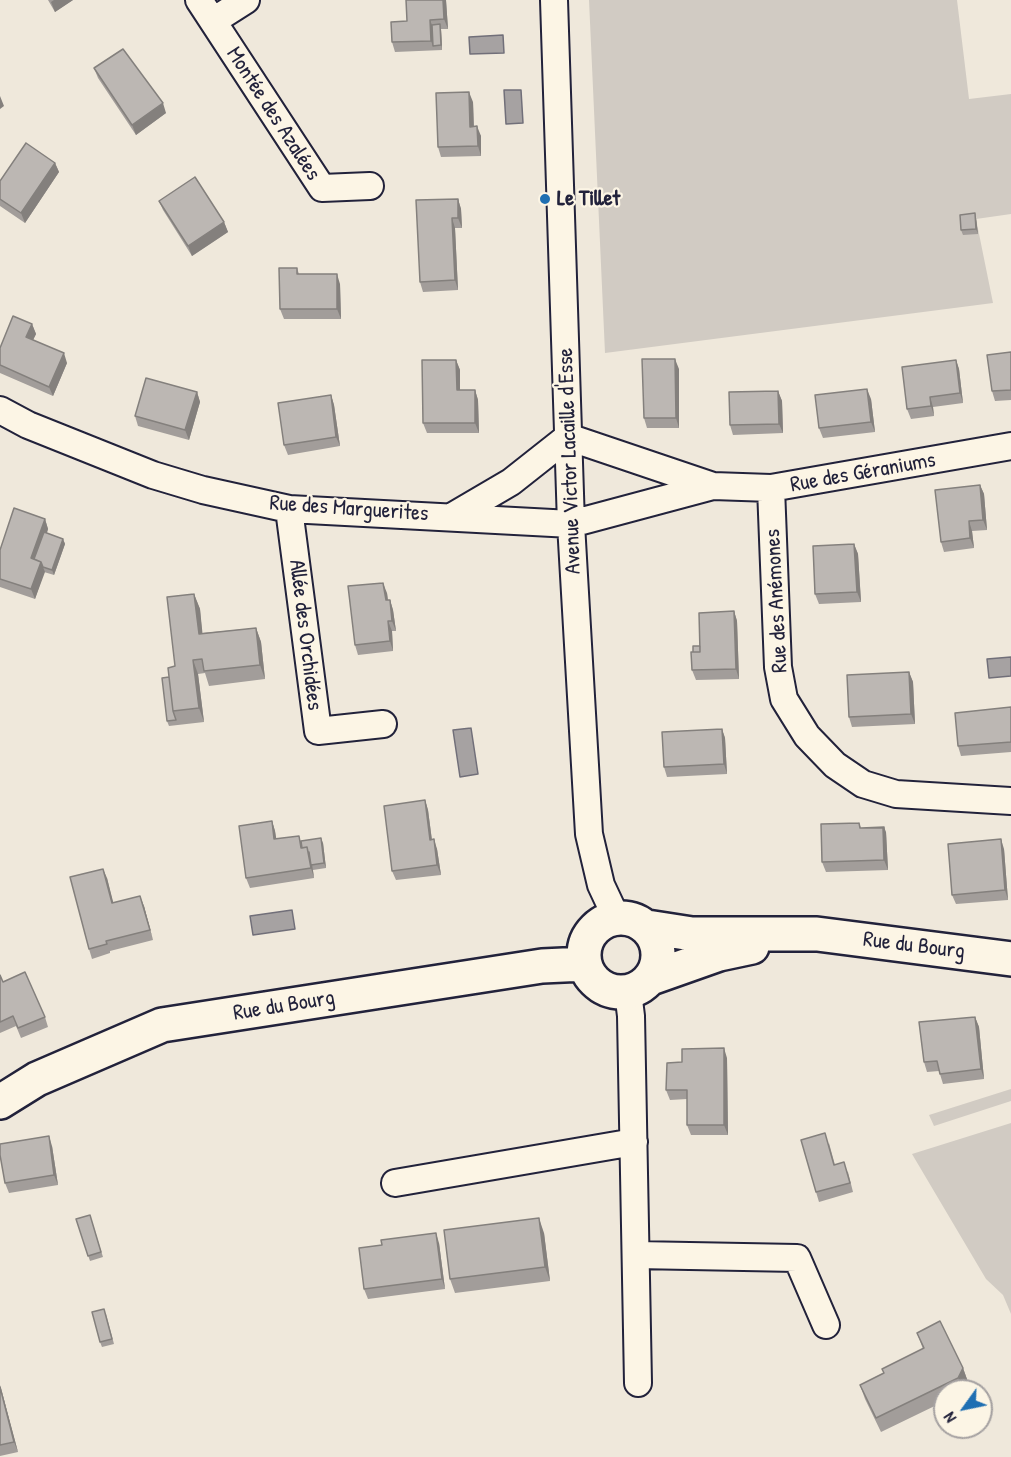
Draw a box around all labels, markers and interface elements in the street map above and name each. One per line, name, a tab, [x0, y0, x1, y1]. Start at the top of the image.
street label: Montée des Azalées	[220, 42, 326, 186]
place label: Le Tillet	[557, 186, 620, 212]
marker: Le Tillet	[538, 192, 552, 206]
street label: Avenue Victor Lacaille d'Esse	[553, 347, 587, 575]
street label: Rue des Géraniums	[788, 447, 938, 499]
street label: Rue des Marguerites	[269, 490, 429, 528]
street label: Rue des Anémones	[760, 528, 794, 674]
street label: Allée des Orchidées	[283, 558, 327, 712]
street label: Rue du Bourg	[862, 927, 966, 965]
street label: Rue du Bourg	[232, 985, 336, 1027]
north arrow	[933, 1379, 993, 1439]
text: N	[938, 1408, 961, 1427]

